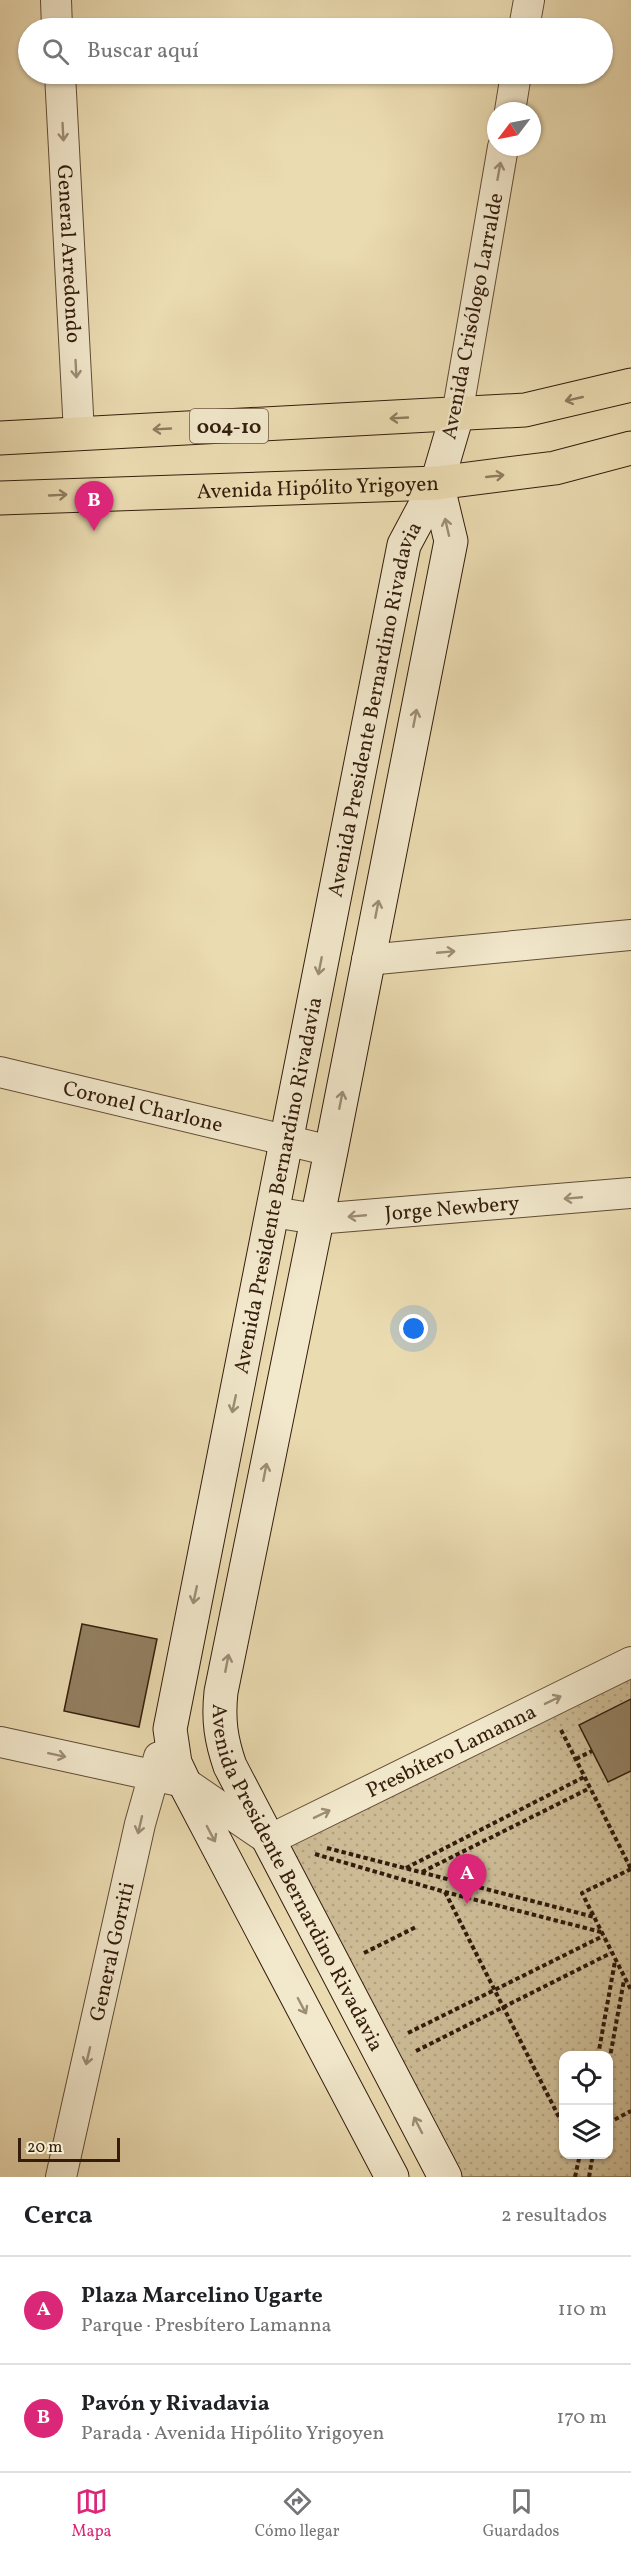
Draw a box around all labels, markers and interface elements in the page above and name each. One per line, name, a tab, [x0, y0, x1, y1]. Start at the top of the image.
search box	[18, 18, 613, 84]
icon: search	[39, 35, 72, 68]
text: Buscar aquí	[87, 36, 199, 67]
north arrow	[487, 102, 541, 156]
one-way arrow	[58, 121, 69, 141]
one-way arrow	[494, 162, 505, 182]
street label: General Arredondo	[49, 164, 87, 344]
street label: Avenida Crisólogo Larralde	[435, 191, 512, 442]
one-way arrow	[70, 358, 81, 378]
one-way arrow	[565, 393, 584, 405]
road number: 004-10	[190, 409, 268, 443]
one-way arrow	[389, 413, 409, 424]
one-way arrow	[153, 423, 173, 434]
street label: Avenida Hipólito Yrigoyen	[196, 470, 439, 507]
one-way arrow	[485, 471, 505, 482]
pin: B	[74, 482, 113, 531]
one-way arrow	[48, 489, 68, 500]
street label: Avenida Presidente Bernardino Rivadavia	[322, 517, 430, 900]
one-way arrow	[441, 517, 453, 536]
one-way arrow	[410, 708, 421, 728]
one-way arrow	[372, 900, 383, 919]
one-way arrow	[436, 946, 456, 957]
one-way arrow	[314, 956, 325, 975]
street label: Avenida Presidente Bernardino Rivadavia	[228, 995, 330, 1377]
street label: Coronel Charlone	[60, 1075, 226, 1141]
one-way arrow	[336, 1091, 347, 1111]
street label: Jorge Newbery	[384, 1189, 521, 1229]
one-way arrow	[563, 1193, 583, 1204]
one-way arrow	[348, 1211, 368, 1222]
your location	[399, 1314, 428, 1343]
one-way arrow	[228, 1394, 239, 1413]
one-way arrow	[260, 1463, 271, 1483]
one-way arrow	[189, 1585, 200, 1604]
one-way arrow	[221, 1654, 233, 1673]
one-way arrow	[543, 1694, 561, 1705]
street label: Presbítero Lamanna	[362, 1698, 542, 1806]
street label: Avenida Presidente Bernardino Rivadavia	[204, 1704, 390, 2057]
one-way arrow	[47, 1749, 66, 1761]
one-way arrow	[312, 1808, 330, 1820]
one-way arrow	[133, 1815, 145, 1834]
one-way arrow	[206, 1824, 217, 1842]
pin: A	[448, 1854, 486, 1904]
street label: General Gorriti	[83, 1880, 143, 2024]
one-way arrow	[297, 1997, 308, 2015]
one-way arrow	[82, 2046, 93, 2065]
map controls	[559, 2051, 613, 2159]
button: locate	[559, 2051, 613, 2105]
button: layers	[559, 2105, 613, 2159]
one-way arrow	[412, 2117, 424, 2134]
scale bar	[18, 2135, 120, 2162]
text: 20 m	[27, 2137, 62, 2159]
text: Cerca	[24, 2198, 93, 2234]
text: 2 resultados	[501, 2202, 607, 2230]
text: Plaza Marcelino Ugarte	[81, 2281, 323, 2312]
text: A	[36, 2296, 51, 2324]
text: 110 m	[558, 2296, 607, 2324]
text: Parque · Presbítero Lamanna	[81, 2312, 332, 2340]
text: Pavón y Rivadavia	[81, 2389, 270, 2420]
text: B	[37, 2404, 50, 2432]
text: 170 m	[557, 2404, 607, 2432]
text: Parada · Avenida Hipólito Yrigoyen	[81, 2420, 384, 2448]
tab: Mapa	[72, 2485, 112, 2543]
tab: Cómo llegar	[255, 2485, 340, 2543]
tab: Guardados	[483, 2485, 559, 2543]

